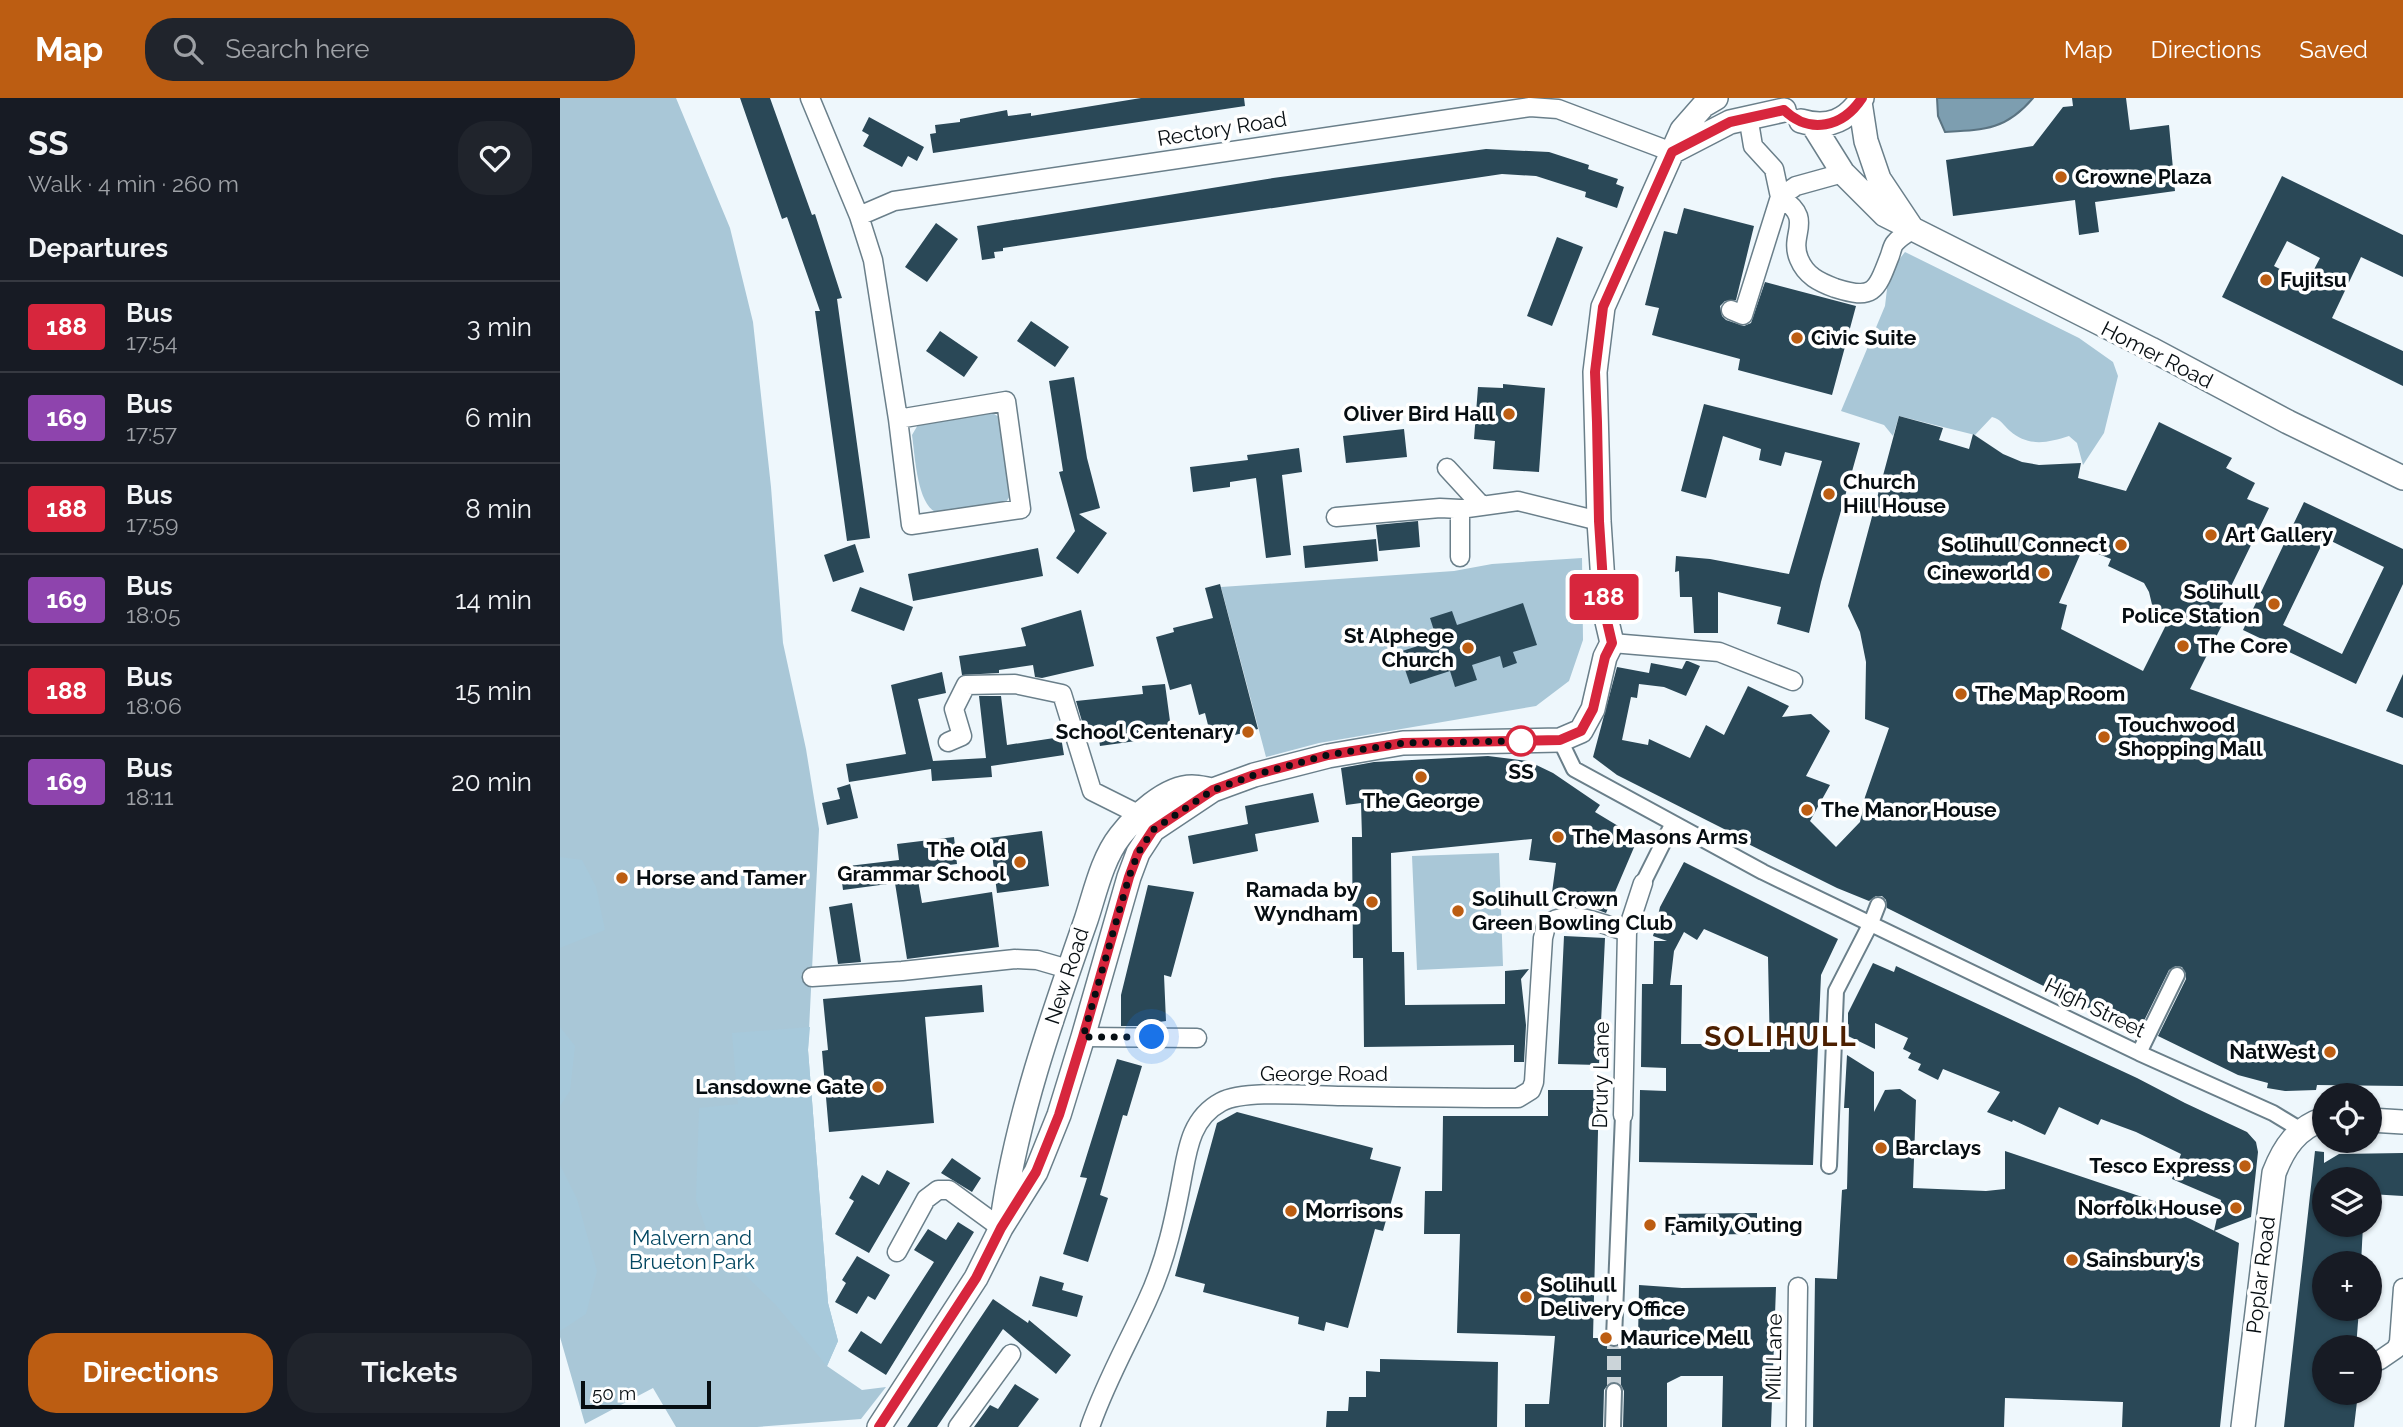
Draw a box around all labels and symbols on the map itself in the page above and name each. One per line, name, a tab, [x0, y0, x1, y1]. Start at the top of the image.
street label: Rectory Road	[1156, 106, 1288, 151]
place label: Crowne Plaza	[2075, 164, 2212, 189]
marker: Crowne Plaza	[2053, 169, 2069, 185]
place label: Fujitsu	[2280, 267, 2347, 292]
marker: Fujitsu	[2258, 272, 2274, 288]
street label: Homer Road	[2097, 316, 2217, 393]
place label: Civic Suite	[1811, 325, 1917, 350]
marker: Civic Suite	[1789, 330, 1805, 346]
place label: Oliver Bird Hall	[1344, 401, 1495, 426]
marker: Oliver Bird Hall	[1501, 406, 1517, 422]
place label: Church Hill House	[1843, 469, 1946, 518]
marker: Church Hill House	[1821, 486, 1837, 502]
place label: Art Gallery	[2225, 522, 2334, 547]
marker: Art Gallery	[2203, 527, 2219, 543]
place label: Solihull Connect	[1941, 532, 2107, 557]
marker: Solihull Connect	[2113, 537, 2129, 553]
place label: Cineworld	[1927, 560, 2030, 585]
marker: Cineworld	[2036, 565, 2052, 581]
line badge: 188	[1564, 574, 1644, 620]
place label: Solihull Police Station	[2122, 579, 2260, 628]
marker: Solihull Police Station	[2266, 596, 2282, 612]
place label: St Alphege Church	[1344, 623, 1454, 672]
place label: The Core	[2197, 633, 2288, 658]
marker: The Core	[2175, 638, 2191, 654]
marker: St Alphege Church	[1460, 640, 1476, 656]
place label: The Map Room	[1975, 681, 2125, 706]
marker: The Map Room	[1953, 686, 1969, 702]
place label: Touchwood Shopping Mall	[2118, 712, 2263, 761]
place label: School Centenary	[1056, 719, 1234, 744]
marker: School Centenary	[1240, 724, 1256, 740]
marker: SS	[1506, 726, 1536, 756]
marker: Touchwood Shopping Mall	[2096, 729, 2112, 745]
place label: SS	[1508, 759, 1534, 784]
marker: The George	[1413, 769, 1429, 785]
place label: The George	[1362, 788, 1480, 813]
place label: The Manor House	[1821, 797, 1997, 822]
marker: The Manor House	[1799, 802, 1815, 818]
place label: The Masons Arms	[1572, 824, 1748, 849]
marker: The Masons Arms	[1550, 829, 1566, 845]
place label: The Old Grammar School	[837, 837, 1006, 886]
marker: The Old Grammar School	[1012, 854, 1028, 870]
place label: Horse and Tamer	[636, 865, 807, 890]
marker: Horse and Tamer	[614, 870, 630, 886]
place label: Ramada by Wyndham	[1245, 877, 1358, 926]
place label: Solihull Crown Green Bowling Club	[1472, 886, 1673, 935]
marker: Ramada by Wyndham	[1364, 894, 1380, 910]
marker: Solihull Crown Green Bowling Club	[1450, 903, 1466, 919]
street label: New Road	[1039, 924, 1094, 1027]
street label: High Street	[2041, 972, 2150, 1043]
your location	[1134, 1019, 1169, 1054]
district label: SOLIHULL	[1704, 1020, 1858, 1053]
street label: Drury Lane	[1587, 1021, 1614, 1129]
place label: NatWest	[2229, 1039, 2316, 1064]
marker: NatWest	[2322, 1044, 2338, 1060]
street label: George Road	[1260, 1061, 1388, 1086]
place label: Lansdowne Gate	[695, 1074, 864, 1099]
marker: Lansdowne Gate	[870, 1079, 886, 1095]
place label: Barclays	[1895, 1135, 1981, 1160]
marker: Barclays	[1873, 1140, 1889, 1156]
place label: Tesco Express	[2089, 1153, 2231, 1178]
marker: Tesco Express	[2237, 1158, 2253, 1174]
place label: Norfolk House	[2077, 1195, 2222, 1220]
place label: Morrisons	[1305, 1198, 1403, 1223]
marker: Norfolk House	[2228, 1200, 2244, 1216]
marker: Morrisons	[1283, 1203, 1299, 1219]
place label: Family Outing	[1664, 1212, 1803, 1237]
street label: Poplar Road	[2241, 1215, 2280, 1335]
marker: Family Outing	[1642, 1217, 1658, 1233]
park label: Malvern and Brueton Park	[629, 1225, 755, 1274]
place label: Sainsbury's	[2086, 1247, 2200, 1272]
marker: Sainsbury's	[2064, 1252, 2080, 1268]
place label: Solihull Delivery Office	[1540, 1272, 1686, 1321]
marker: Solihull Delivery Office	[1518, 1289, 1534, 1305]
street label: Mill Lane	[1760, 1313, 1787, 1401]
place label: Maurice Mell	[1620, 1325, 1750, 1350]
marker: Maurice Mell	[1598, 1330, 1614, 1346]
scale bar	[581, 1378, 710, 1410]

